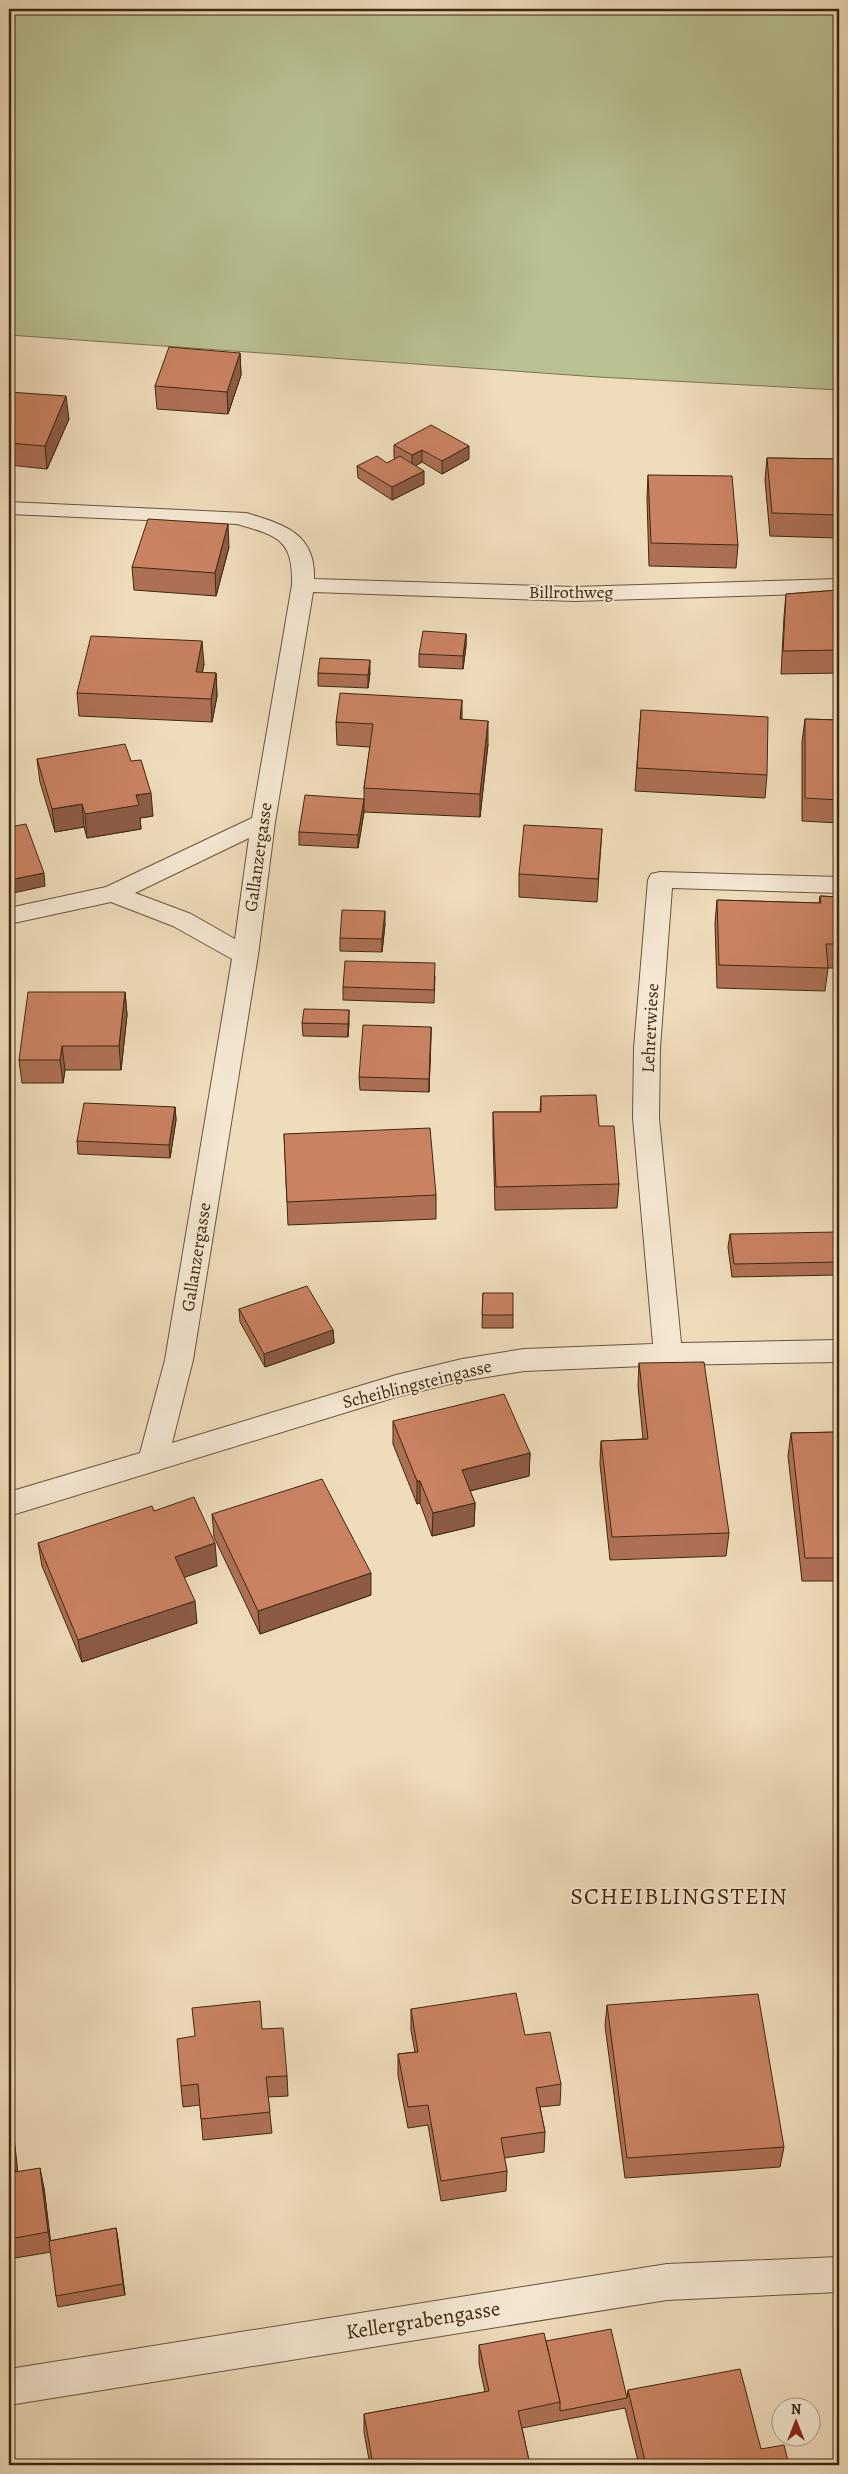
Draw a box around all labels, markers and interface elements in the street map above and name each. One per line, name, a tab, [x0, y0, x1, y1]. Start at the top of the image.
street label: Billrothweg	[529, 580, 613, 604]
street label: Gallanzergasse	[238, 801, 278, 913]
street label: Lehrerwiese	[636, 982, 664, 1074]
street label: Gallanzergasse	[176, 1201, 216, 1313]
street label: Scheiblingsteingasse	[340, 1354, 494, 1414]
district label: SCHEIBLINGSTEIN	[570, 1880, 788, 1912]
street label: Kellergrabengasse	[344, 2294, 502, 2346]
north arrow	[770, 2396, 820, 2446]
text: N	[791, 2400, 801, 2419]

